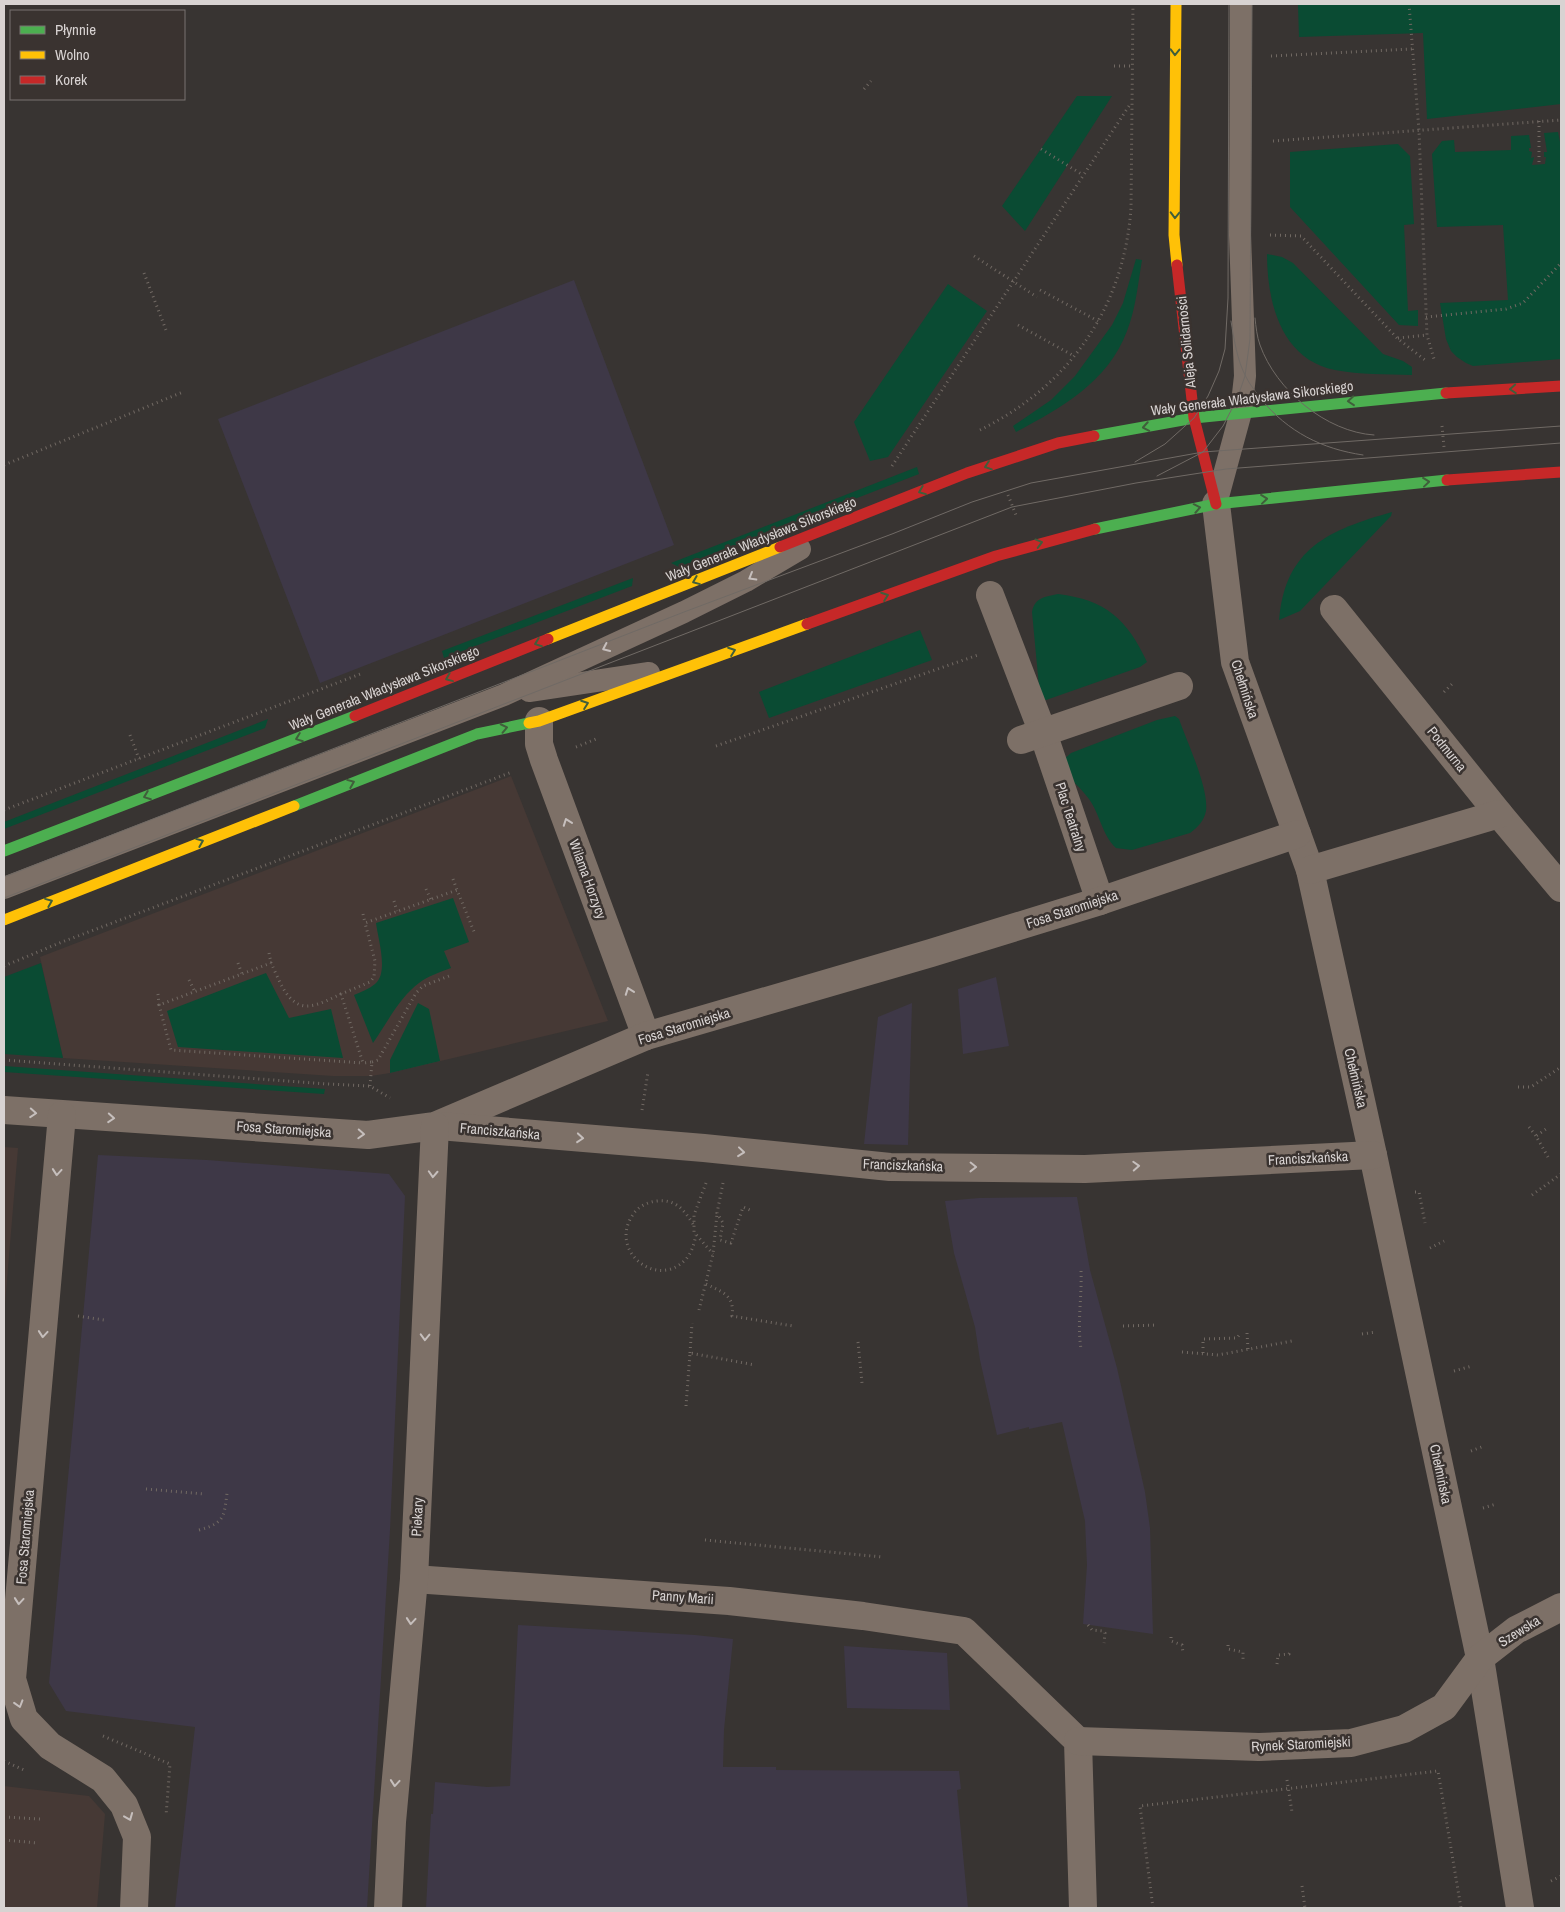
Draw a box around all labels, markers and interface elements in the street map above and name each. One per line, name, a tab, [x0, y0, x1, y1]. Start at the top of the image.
legend	[10, 10, 185, 100]
text: Płynnie	[55, 19, 96, 40]
text: Wolno	[55, 44, 90, 65]
one-way arrow	[1170, 49, 1181, 57]
text: Korek	[55, 69, 88, 90]
one-way arrow	[1169, 211, 1180, 219]
street label: Aleja Solidarności	[1172, 295, 1200, 390]
street label: Wały Generała Władysława Sikorskiego	[1150, 377, 1354, 419]
one-way arrow	[1508, 383, 1516, 394]
one-way arrow	[1346, 395, 1354, 406]
one-way arrow	[1141, 421, 1150, 431]
one-way arrow	[984, 460, 993, 470]
one-way arrow	[1422, 477, 1430, 488]
one-way arrow	[918, 485, 927, 495]
street label: Wały Generała Władysława Sikorskiego	[663, 492, 859, 586]
one-way arrow	[1261, 494, 1269, 505]
one-way arrow	[1193, 503, 1202, 514]
one-way arrow	[1034, 539, 1042, 549]
one-way arrow	[748, 571, 757, 581]
one-way arrow	[692, 575, 701, 585]
one-way arrow	[880, 592, 889, 602]
one-way arrow	[535, 637, 543, 647]
street label: Wały Generała Władysława Sikorskiego	[286, 641, 482, 735]
one-way arrow	[602, 642, 611, 653]
one-way arrow	[727, 647, 736, 657]
street label: Chełmińska	[1227, 657, 1263, 721]
one-way arrow	[446, 672, 454, 682]
one-way arrow	[580, 700, 589, 710]
street label: Podmurna	[1423, 723, 1471, 776]
one-way arrow	[500, 724, 509, 734]
one-way arrow	[295, 732, 303, 742]
one-way arrow	[346, 778, 355, 789]
street label: Plac Teatralny	[1051, 780, 1091, 854]
one-way arrow	[143, 790, 152, 800]
one-way arrow	[563, 818, 573, 827]
street label: Wilama Horzycy	[565, 837, 611, 922]
one-way arrow	[195, 838, 204, 849]
street label: Fosa Staromiejska	[1024, 886, 1121, 932]
one-way arrow	[44, 898, 53, 908]
one-way arrow	[625, 987, 635, 995]
street label: Fosa Staromiejska	[636, 1003, 733, 1049]
street label: Chełmińska	[1340, 1046, 1372, 1110]
one-way arrow	[29, 1107, 37, 1118]
one-way arrow	[107, 1112, 115, 1123]
street label: Fosa Staromiejska	[236, 1117, 333, 1141]
street label: Franciszkańska	[459, 1119, 541, 1144]
one-way arrow	[357, 1129, 365, 1140]
one-way arrow	[576, 1132, 584, 1143]
one-way arrow	[738, 1146, 746, 1157]
street label: Franciszkańska	[1267, 1147, 1349, 1169]
street label: Franciszkańska	[863, 1155, 944, 1175]
one-way arrow	[1132, 1161, 1140, 1172]
one-way arrow	[969, 1162, 977, 1173]
one-way arrow	[52, 1169, 63, 1177]
one-way arrow	[427, 1171, 438, 1179]
one-way arrow	[38, 1331, 49, 1339]
one-way arrow	[420, 1333, 431, 1341]
street label: Chełmińska	[1426, 1442, 1456, 1506]
street label: Fosa Staromiejska	[12, 1488, 38, 1585]
street label: Piekary	[407, 1497, 427, 1537]
street label: Panny Marii	[651, 1586, 715, 1608]
one-way arrow	[14, 1597, 25, 1605]
street label: Szewska	[1495, 1611, 1544, 1651]
one-way arrow	[405, 1617, 416, 1625]
one-way arrow	[14, 1699, 24, 1707]
street label: Rynek Staromiejski	[1251, 1732, 1351, 1756]
one-way arrow	[390, 1779, 401, 1787]
one-way arrow	[122, 1812, 133, 1821]

